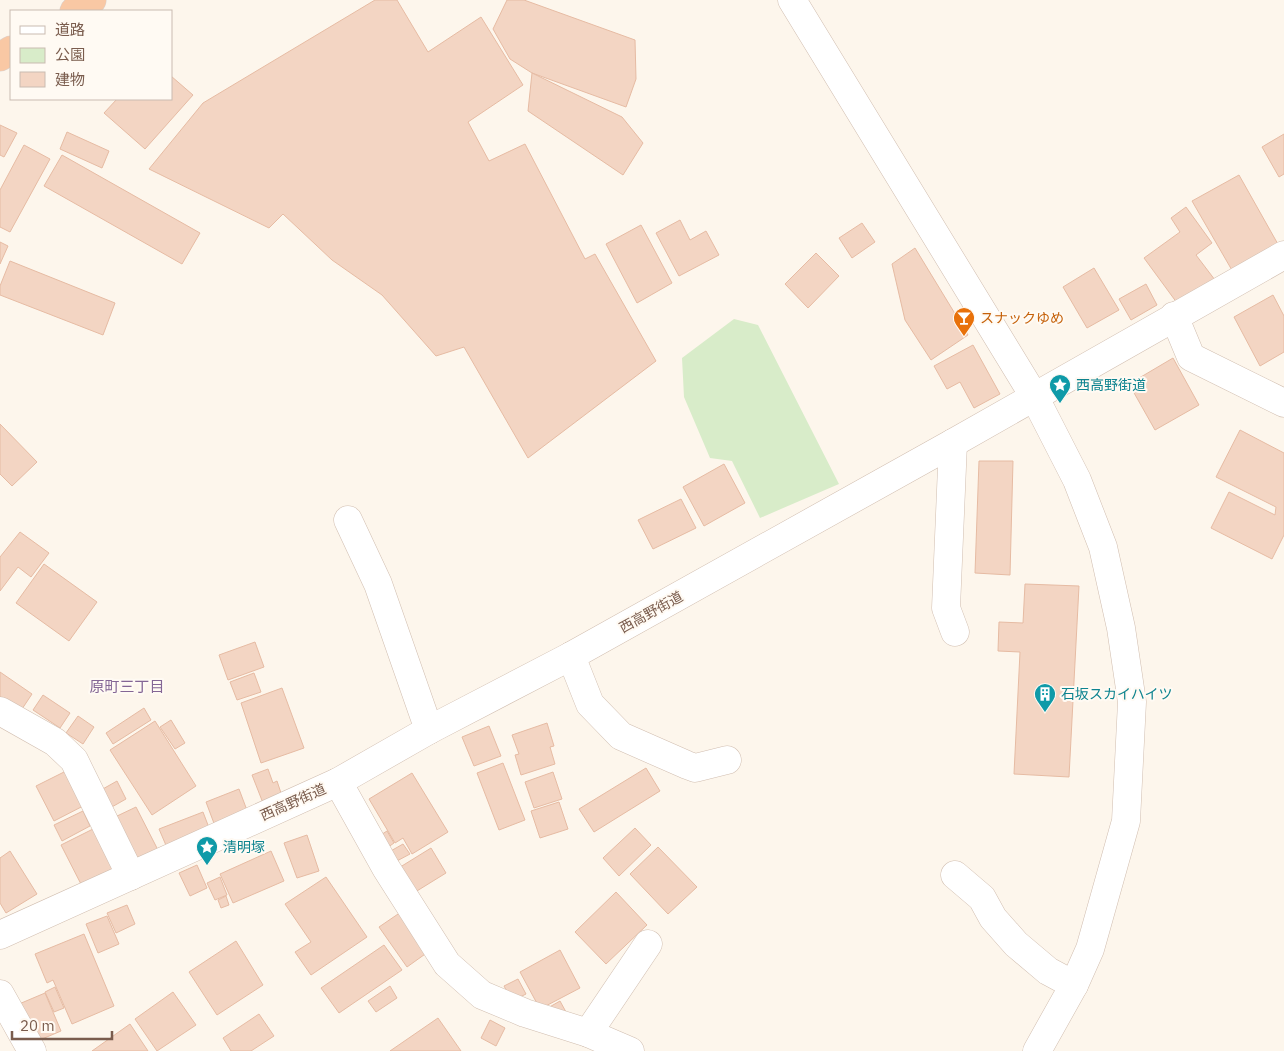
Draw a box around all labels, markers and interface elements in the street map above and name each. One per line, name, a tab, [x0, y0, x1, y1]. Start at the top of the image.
legend	[10, 10, 172, 100]
text: 道路	[55, 20, 85, 39]
text: 公園	[55, 45, 85, 64]
text: 建物	[55, 70, 85, 89]
bar icon: スナックゆめ	[952, 306, 976, 337]
place label: スナックゆめ	[980, 309, 1064, 327]
place icon: 西高野街道	[1048, 373, 1072, 404]
place label: 西高野街道	[1076, 376, 1146, 394]
street label: 西高野街道	[616, 587, 686, 637]
district label: 原町三丁目	[89, 677, 165, 696]
building icon: 石坂スカイハイツ	[1033, 682, 1057, 713]
place label: 石坂スカイハイツ	[1061, 685, 1172, 703]
street label: 西高野街道	[257, 780, 329, 824]
place icon: 清明塚	[195, 835, 219, 866]
place label: 清明塚	[223, 838, 265, 856]
scale bar	[12, 1008, 112, 1040]
text: 20 m	[20, 1016, 55, 1035]

